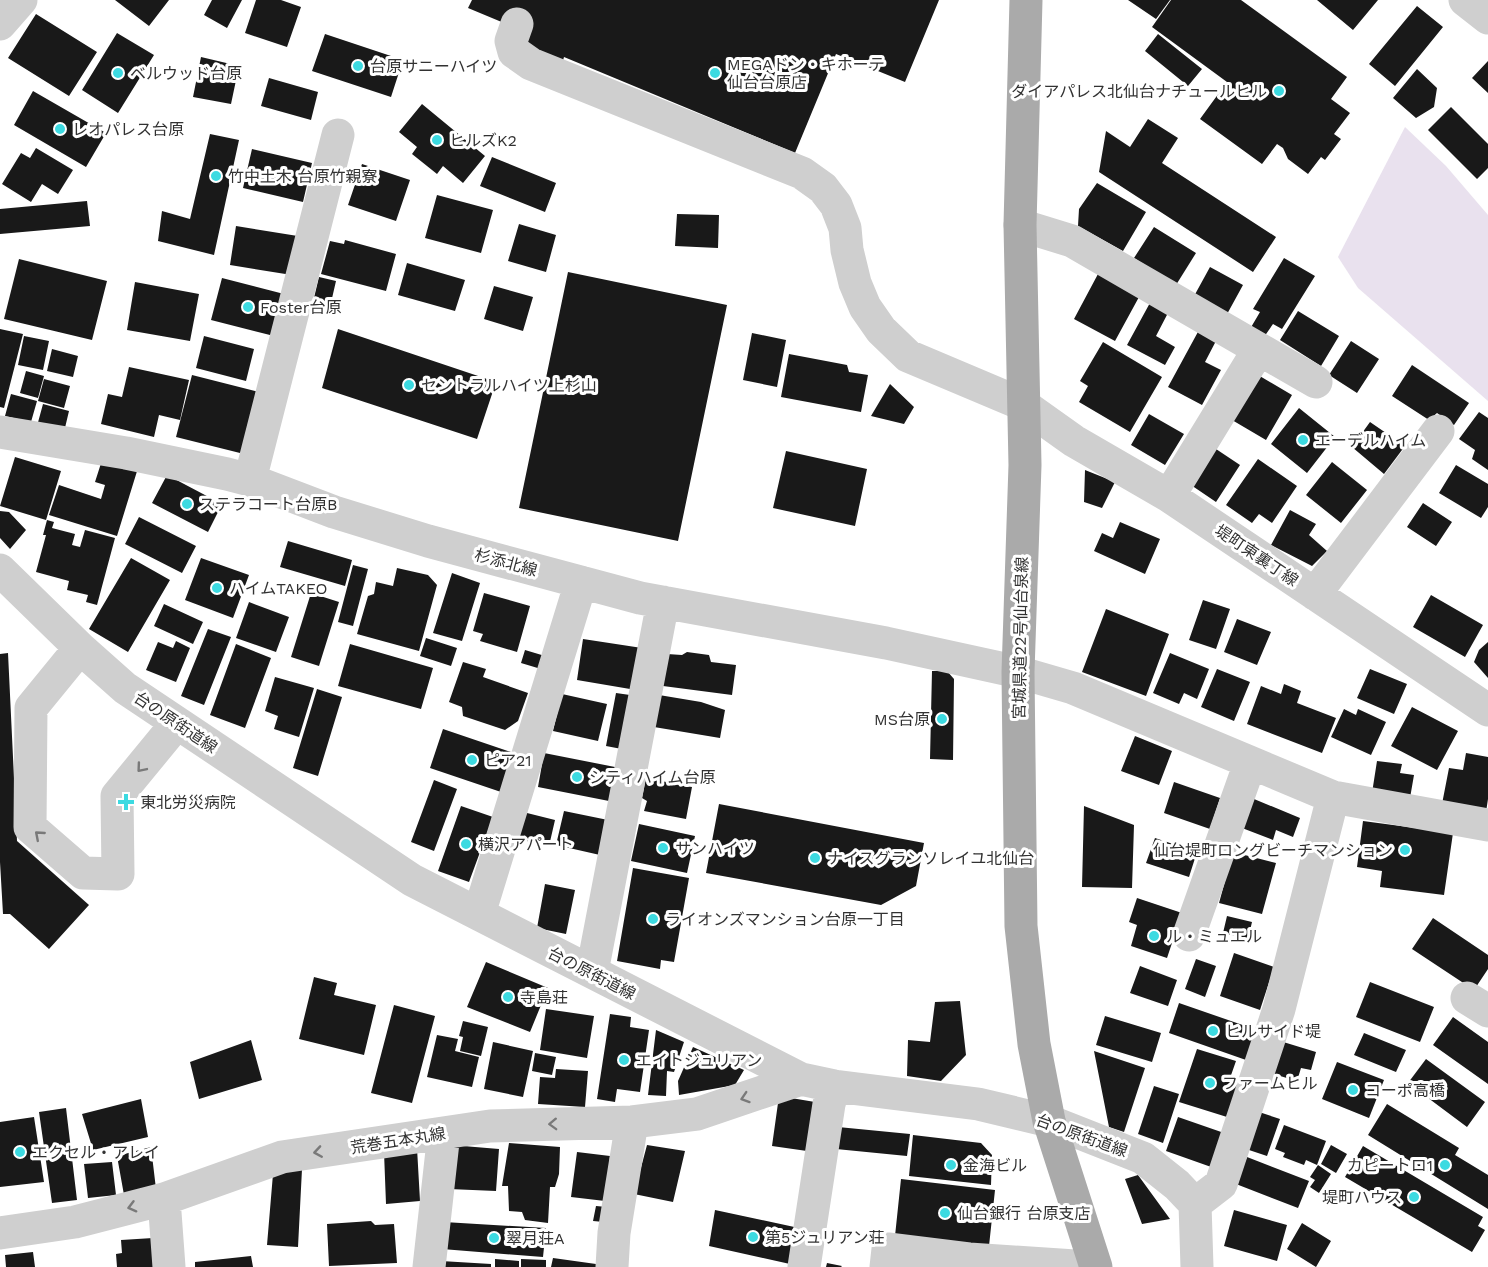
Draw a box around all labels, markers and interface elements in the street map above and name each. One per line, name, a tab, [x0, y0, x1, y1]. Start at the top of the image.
place label: MEGAドン・キホーテ 仙台台原店	[727, 55, 885, 92]
place label: 台原サニーハイツ	[370, 57, 497, 76]
marker: 台原サニーハイツ	[351, 59, 365, 73]
place label: ベルウッド台原	[130, 64, 242, 83]
marker: ベルウッド台原	[111, 66, 125, 80]
marker: MEGAドン・キホーテ 仙台台原店	[708, 66, 722, 80]
place label: ダイアパレス北仙台ナチュールヒル	[1011, 82, 1267, 101]
marker: ダイアパレス北仙台ナチュールヒル	[1272, 84, 1286, 98]
place label: レオパレス台原	[72, 120, 184, 139]
marker: レオパレス台原	[53, 122, 67, 136]
place label: ヒルズK2	[449, 131, 517, 150]
marker: ヒルズK2	[430, 133, 444, 147]
place label: 竹中土木 台原竹親寮	[228, 167, 377, 186]
marker: 竹中土木 台原竹親寮	[209, 169, 223, 183]
place label: Foster台原	[260, 298, 341, 317]
marker: Foster台原	[241, 300, 255, 314]
place label: セントラルハイツ上杉山	[421, 376, 597, 395]
marker: セントラルハイツ上杉山	[402, 378, 416, 392]
place label: エーデルハイム	[1315, 431, 1426, 450]
marker: エーデルハイム	[1296, 433, 1310, 447]
place label: ステラコート台原B	[199, 495, 337, 514]
marker: ステラコート台原B	[180, 497, 194, 511]
street label: 堤町東裏丁線	[1212, 521, 1302, 590]
street label: 杉添北線	[472, 545, 539, 580]
street label: 宮城県道22号仙台泉線	[1010, 557, 1031, 719]
place label: ハイムTAKEO	[229, 579, 328, 598]
marker: ハイムTAKEO	[210, 581, 224, 595]
street label: 台の原街道線	[131, 688, 221, 757]
place label: MS台原	[874, 710, 930, 729]
marker: MS台原	[935, 712, 949, 726]
place label: ピア21	[484, 751, 532, 770]
marker: ピア21	[465, 753, 479, 767]
one-way arrow	[137, 761, 148, 772]
place label: シティハイム台原	[589, 768, 715, 787]
marker: シティハイム台原	[570, 770, 584, 784]
marker: 東北労災病院	[117, 793, 135, 811]
place label: 東北労災病院	[140, 793, 236, 812]
one-way arrow	[35, 831, 46, 842]
place label: 横沢アパート	[478, 835, 574, 854]
marker: 横沢アパート	[459, 837, 473, 851]
place label: サンハイツ	[675, 839, 755, 858]
marker: サンハイツ	[656, 841, 670, 855]
place label: 仙台堤町ロングビーチマンション	[1153, 841, 1393, 860]
marker: 仙台堤町ロングビーチマンション	[1398, 843, 1412, 857]
place label: ナイスグランソレイユ北仙台	[827, 849, 1034, 868]
marker: ナイスグランソレイユ北仙台	[808, 851, 822, 865]
place label: ライオンズマンション台原一丁目	[665, 910, 905, 929]
marker: ライオンズマンション台原一丁目	[646, 912, 660, 926]
place label: ル・ミュエル	[1166, 927, 1262, 946]
marker: ル・ミュエル	[1147, 929, 1161, 943]
street label: 台の原街道線	[545, 943, 639, 1004]
place label: 寺島荘	[520, 988, 568, 1007]
marker: 寺島荘	[501, 990, 515, 1004]
place label: ヒルサイド堤	[1225, 1022, 1321, 1041]
marker: ヒルサイド堤	[1206, 1024, 1220, 1038]
place label: エイトジュリアン	[636, 1051, 762, 1070]
marker: エイトジュリアン	[617, 1053, 631, 1067]
place label: ファームヒル	[1222, 1074, 1318, 1093]
marker: ファームヒル	[1203, 1076, 1217, 1090]
place label: コーポ高橋	[1365, 1081, 1445, 1100]
marker: コーポ高橋	[1346, 1083, 1360, 1097]
one-way arrow	[740, 1091, 751, 1103]
street label: 台の原街道線	[1033, 1110, 1130, 1161]
one-way arrow	[549, 1118, 558, 1130]
street label: 荒巻五本丸線	[349, 1124, 447, 1157]
place label: エクセル・アレイ	[32, 1143, 160, 1162]
marker: エクセル・アレイ	[13, 1145, 27, 1159]
one-way arrow	[314, 1145, 323, 1157]
place label: 金海ビル	[963, 1156, 1027, 1175]
place label: カピートロ1	[1347, 1156, 1433, 1175]
marker: 金海ビル	[944, 1158, 958, 1172]
marker: カピートロ1	[1438, 1158, 1452, 1172]
place label: 堤町ハウス	[1322, 1188, 1402, 1207]
marker: 堤町ハウス	[1407, 1190, 1421, 1204]
one-way arrow	[127, 1200, 137, 1213]
place label: 仙台銀行 台原支店	[957, 1204, 1090, 1223]
marker: 仙台銀行 台原支店	[938, 1206, 952, 1220]
place label: 第5ジュリアン荘	[765, 1228, 885, 1247]
place label: 翠月荘A	[506, 1229, 565, 1248]
marker: 第5ジュリアン荘	[746, 1230, 760, 1244]
marker: 翠月荘A	[487, 1231, 501, 1245]

